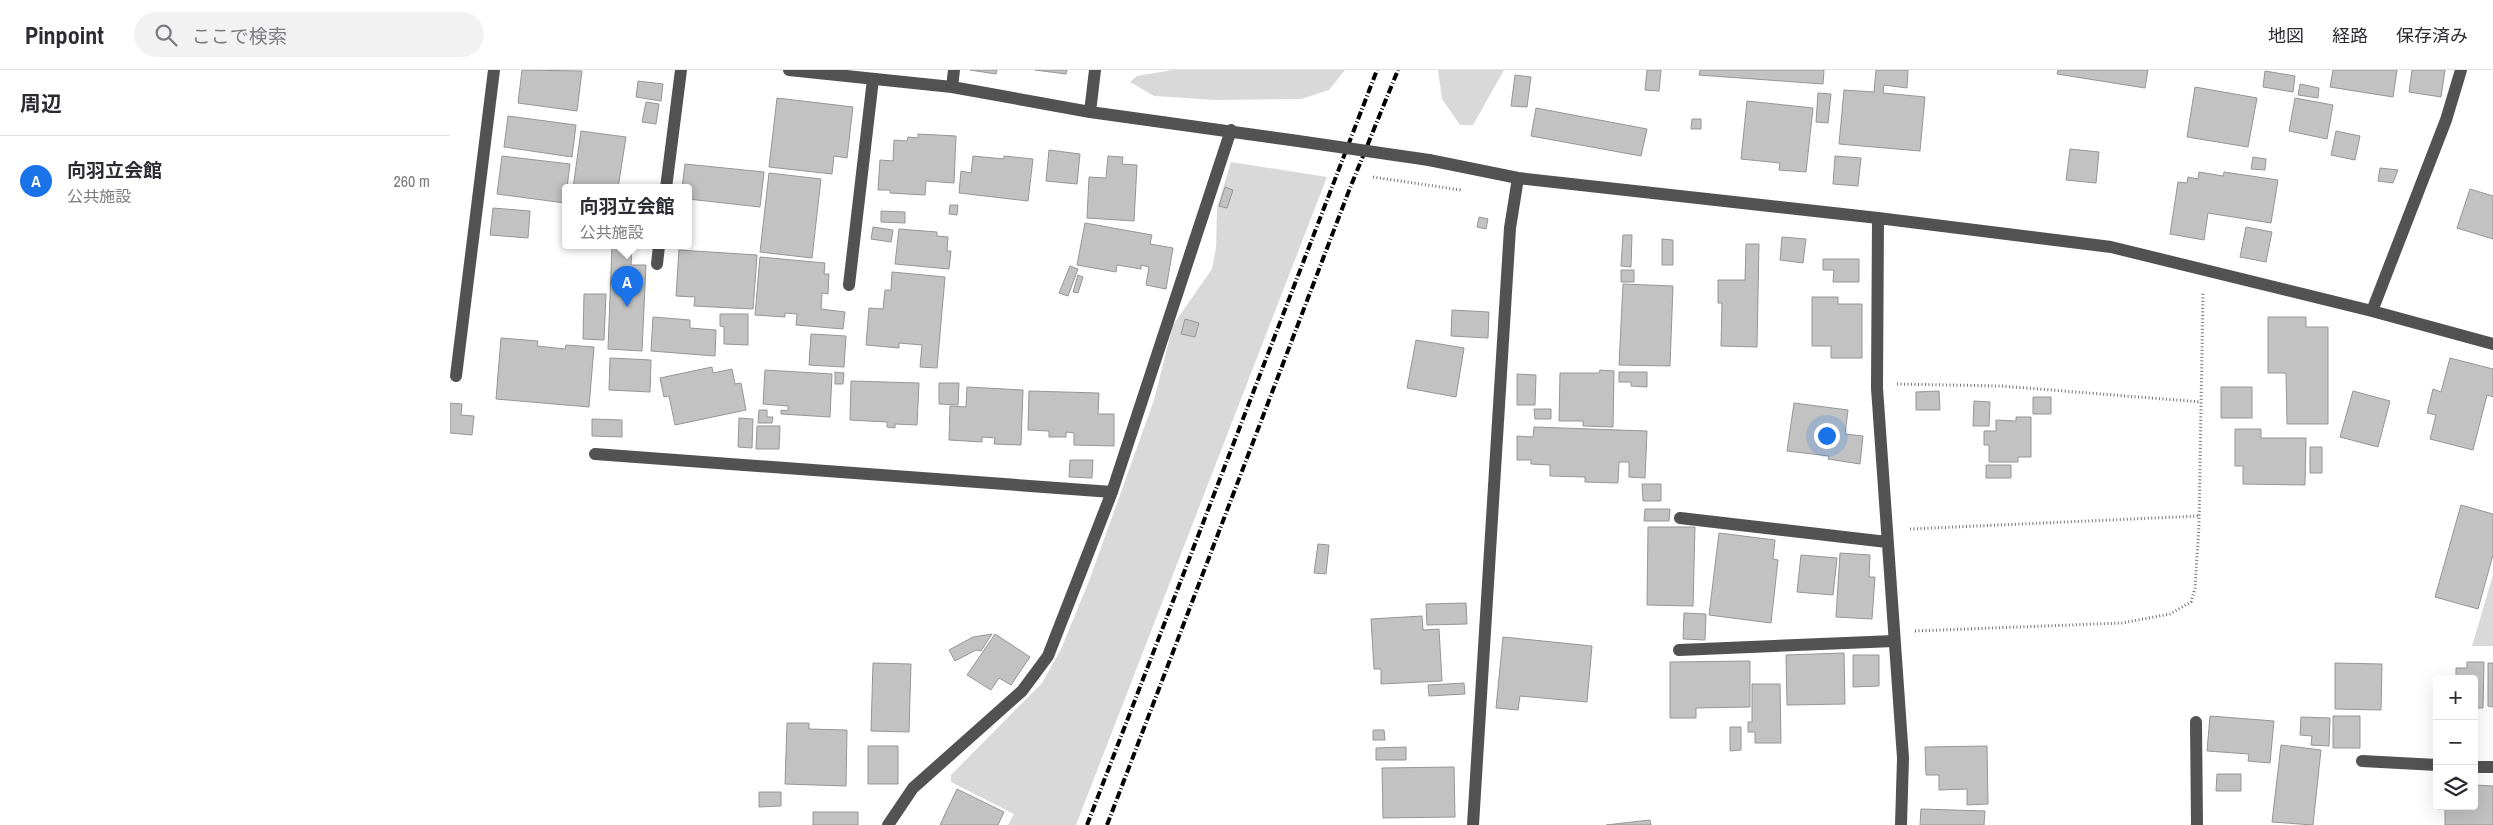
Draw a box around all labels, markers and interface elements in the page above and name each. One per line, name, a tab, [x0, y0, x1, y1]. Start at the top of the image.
search box	[134, 12, 484, 57]
text: Pinpoint	[25, 19, 104, 51]
icon: search	[152, 21, 180, 49]
text: ここで検索	[192, 23, 287, 49]
text: 地図	[2268, 23, 2304, 48]
text: 経路	[2332, 23, 2368, 48]
text: 保存済み	[2396, 23, 2468, 48]
text: 周辺	[20, 89, 62, 118]
text: 向羽立会館	[67, 157, 162, 183]
text: A	[31, 170, 41, 192]
text: 260 m	[394, 170, 430, 192]
popup	[562, 184, 692, 249]
text: 公共施設	[67, 185, 131, 207]
text: 向羽立会館	[579, 193, 675, 219]
text: 公共施設	[579, 221, 644, 243]
pin: A	[611, 266, 643, 307]
your location	[1814, 423, 1840, 449]
map controls	[2433, 675, 2478, 810]
button: +	[2433, 675, 2478, 720]
button: −	[2433, 720, 2478, 765]
button: layers	[2433, 765, 2478, 810]

